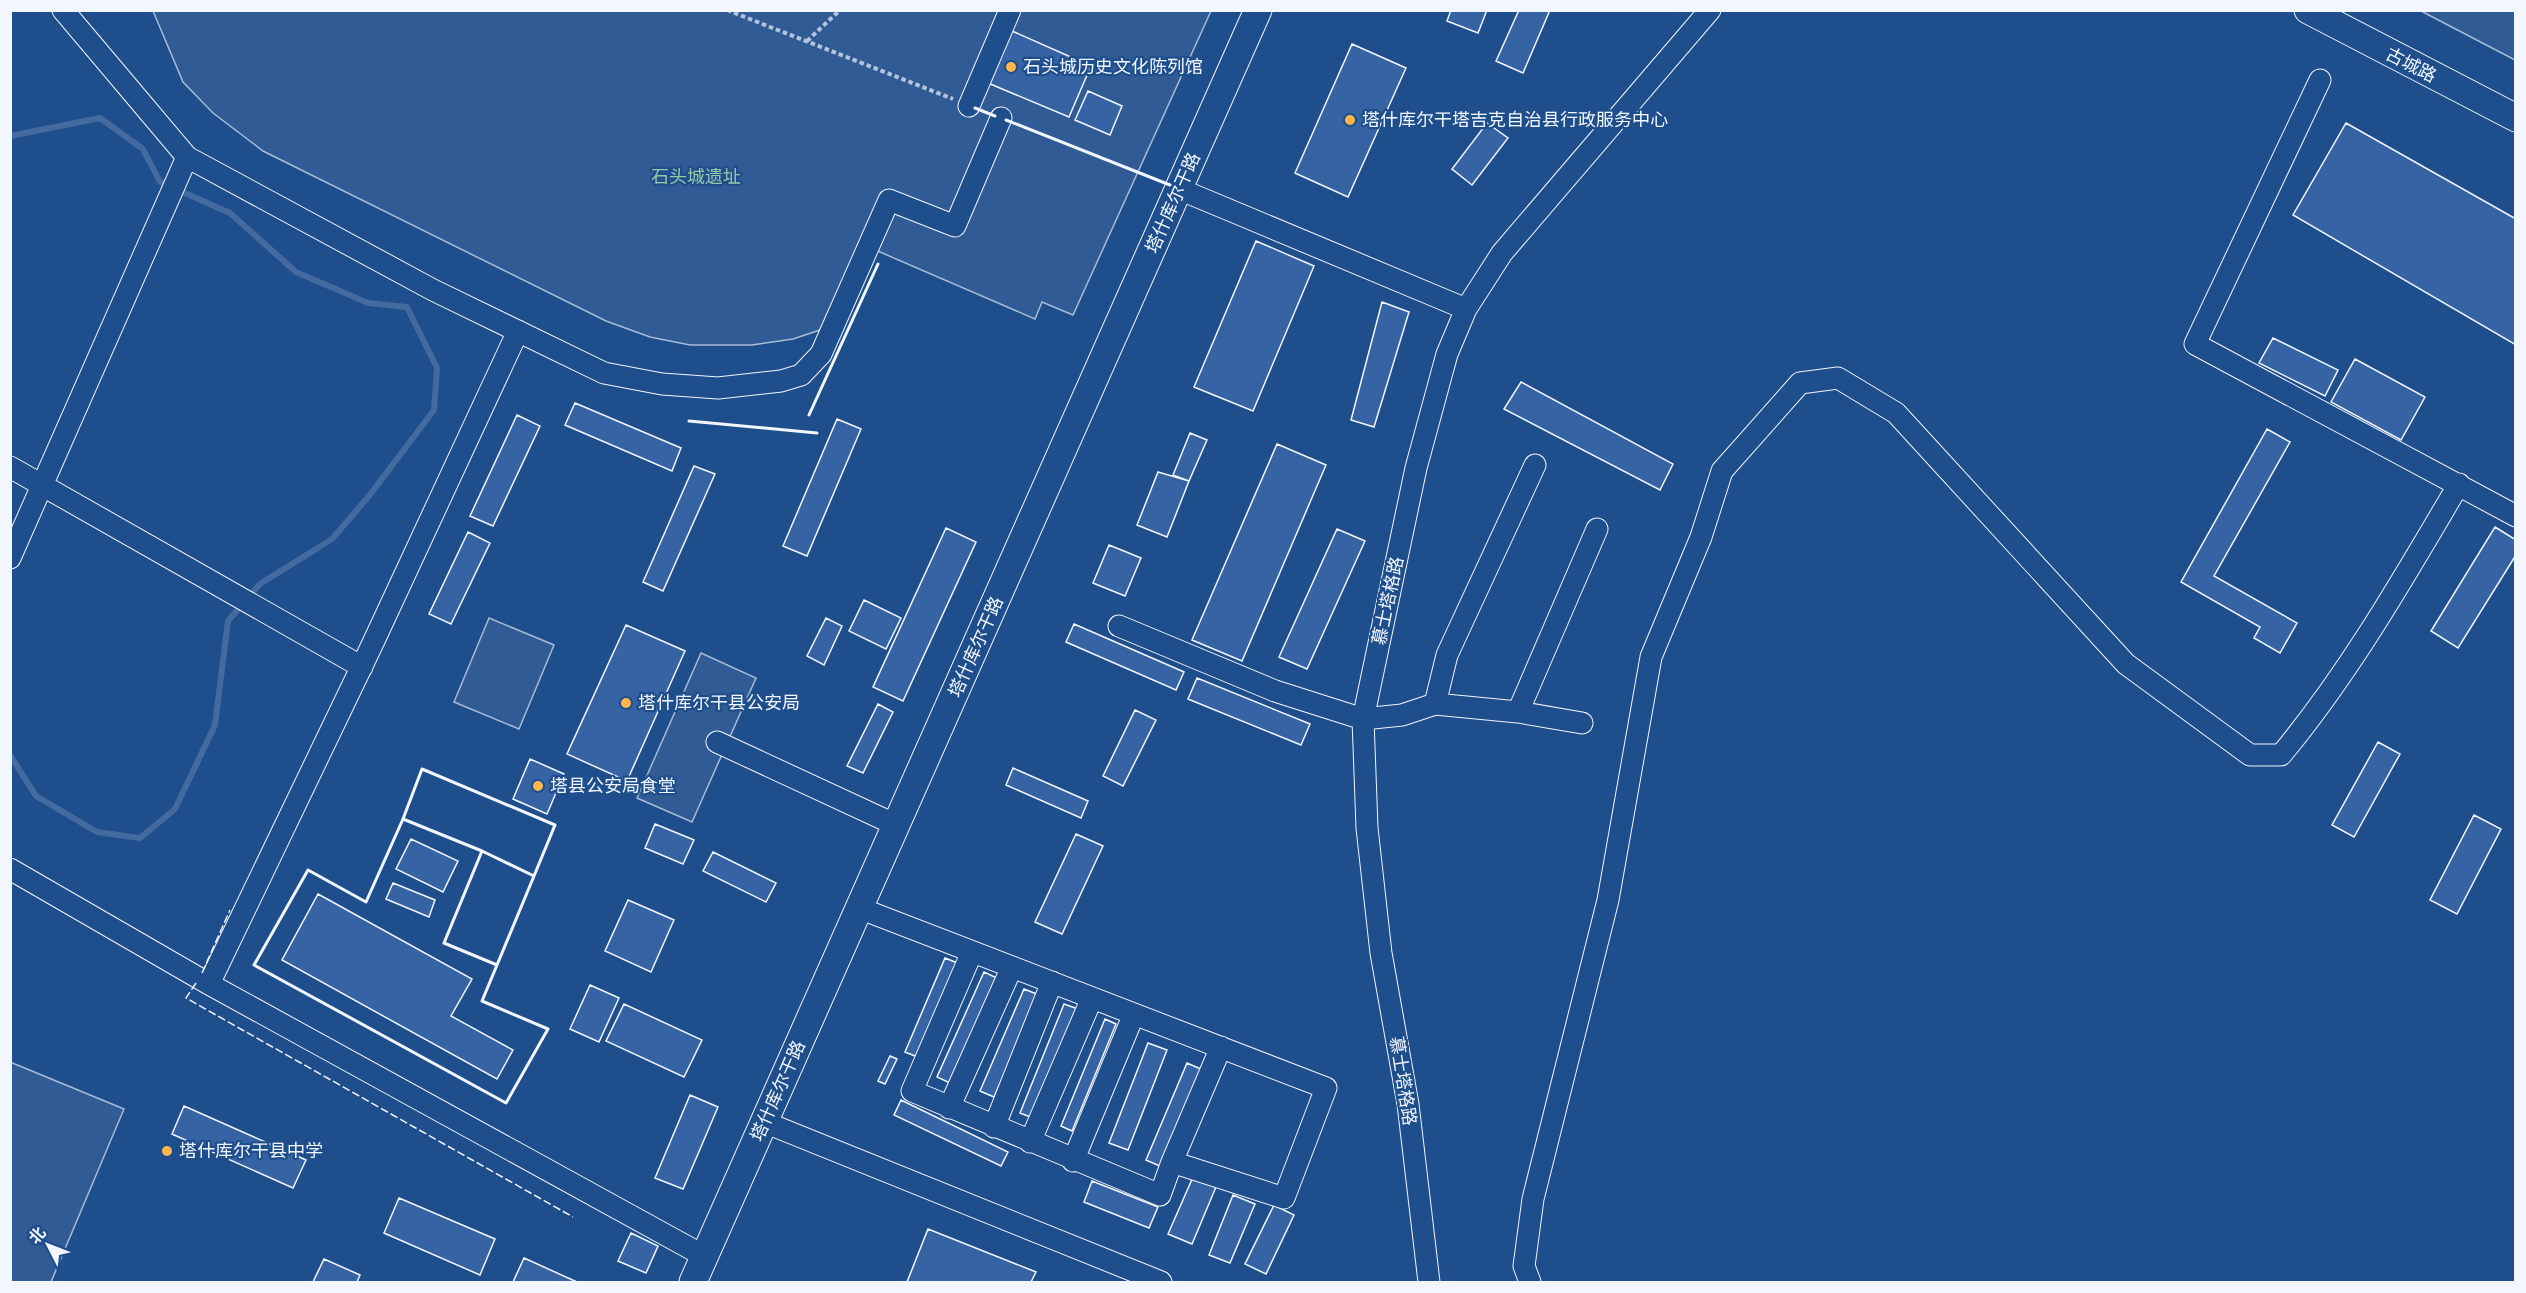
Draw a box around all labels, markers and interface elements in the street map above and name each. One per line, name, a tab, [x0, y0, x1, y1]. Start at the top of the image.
street label: 古城路	[2382, 41, 2441, 87]
place label: 石头城历史文化陈列馆	[1023, 54, 1203, 78]
marker: 石头城历史文化陈列馆	[1004, 60, 1018, 74]
place label: 塔什库尔干塔吉克自治县行政服务中心	[1362, 107, 1668, 131]
marker: 塔什库尔干塔吉克自治县行政服务中心	[1343, 113, 1357, 127]
street label: 塔什库尔干路	[1139, 148, 1205, 257]
park label: 石头城遗址	[651, 164, 741, 188]
street label: 慕士塔格路	[1366, 554, 1408, 647]
street label: 塔什库尔干路	[942, 592, 1008, 701]
place label: 塔什库尔干县公安局	[638, 690, 800, 714]
marker: 塔什库尔干县公安局	[619, 696, 633, 710]
place label: 塔县公安局食堂	[550, 773, 676, 797]
marker: 塔县公安局食堂	[531, 779, 545, 793]
street label: 慕士塔格路	[1385, 1035, 1423, 1127]
street label: 塔什库尔干路	[744, 1036, 810, 1145]
place label: 塔什库尔干县中学	[179, 1138, 323, 1162]
marker: 塔什库尔干县中学	[160, 1144, 174, 1158]
north arrow	[18, 1215, 78, 1275]
text: 北	[23, 1222, 50, 1248]

